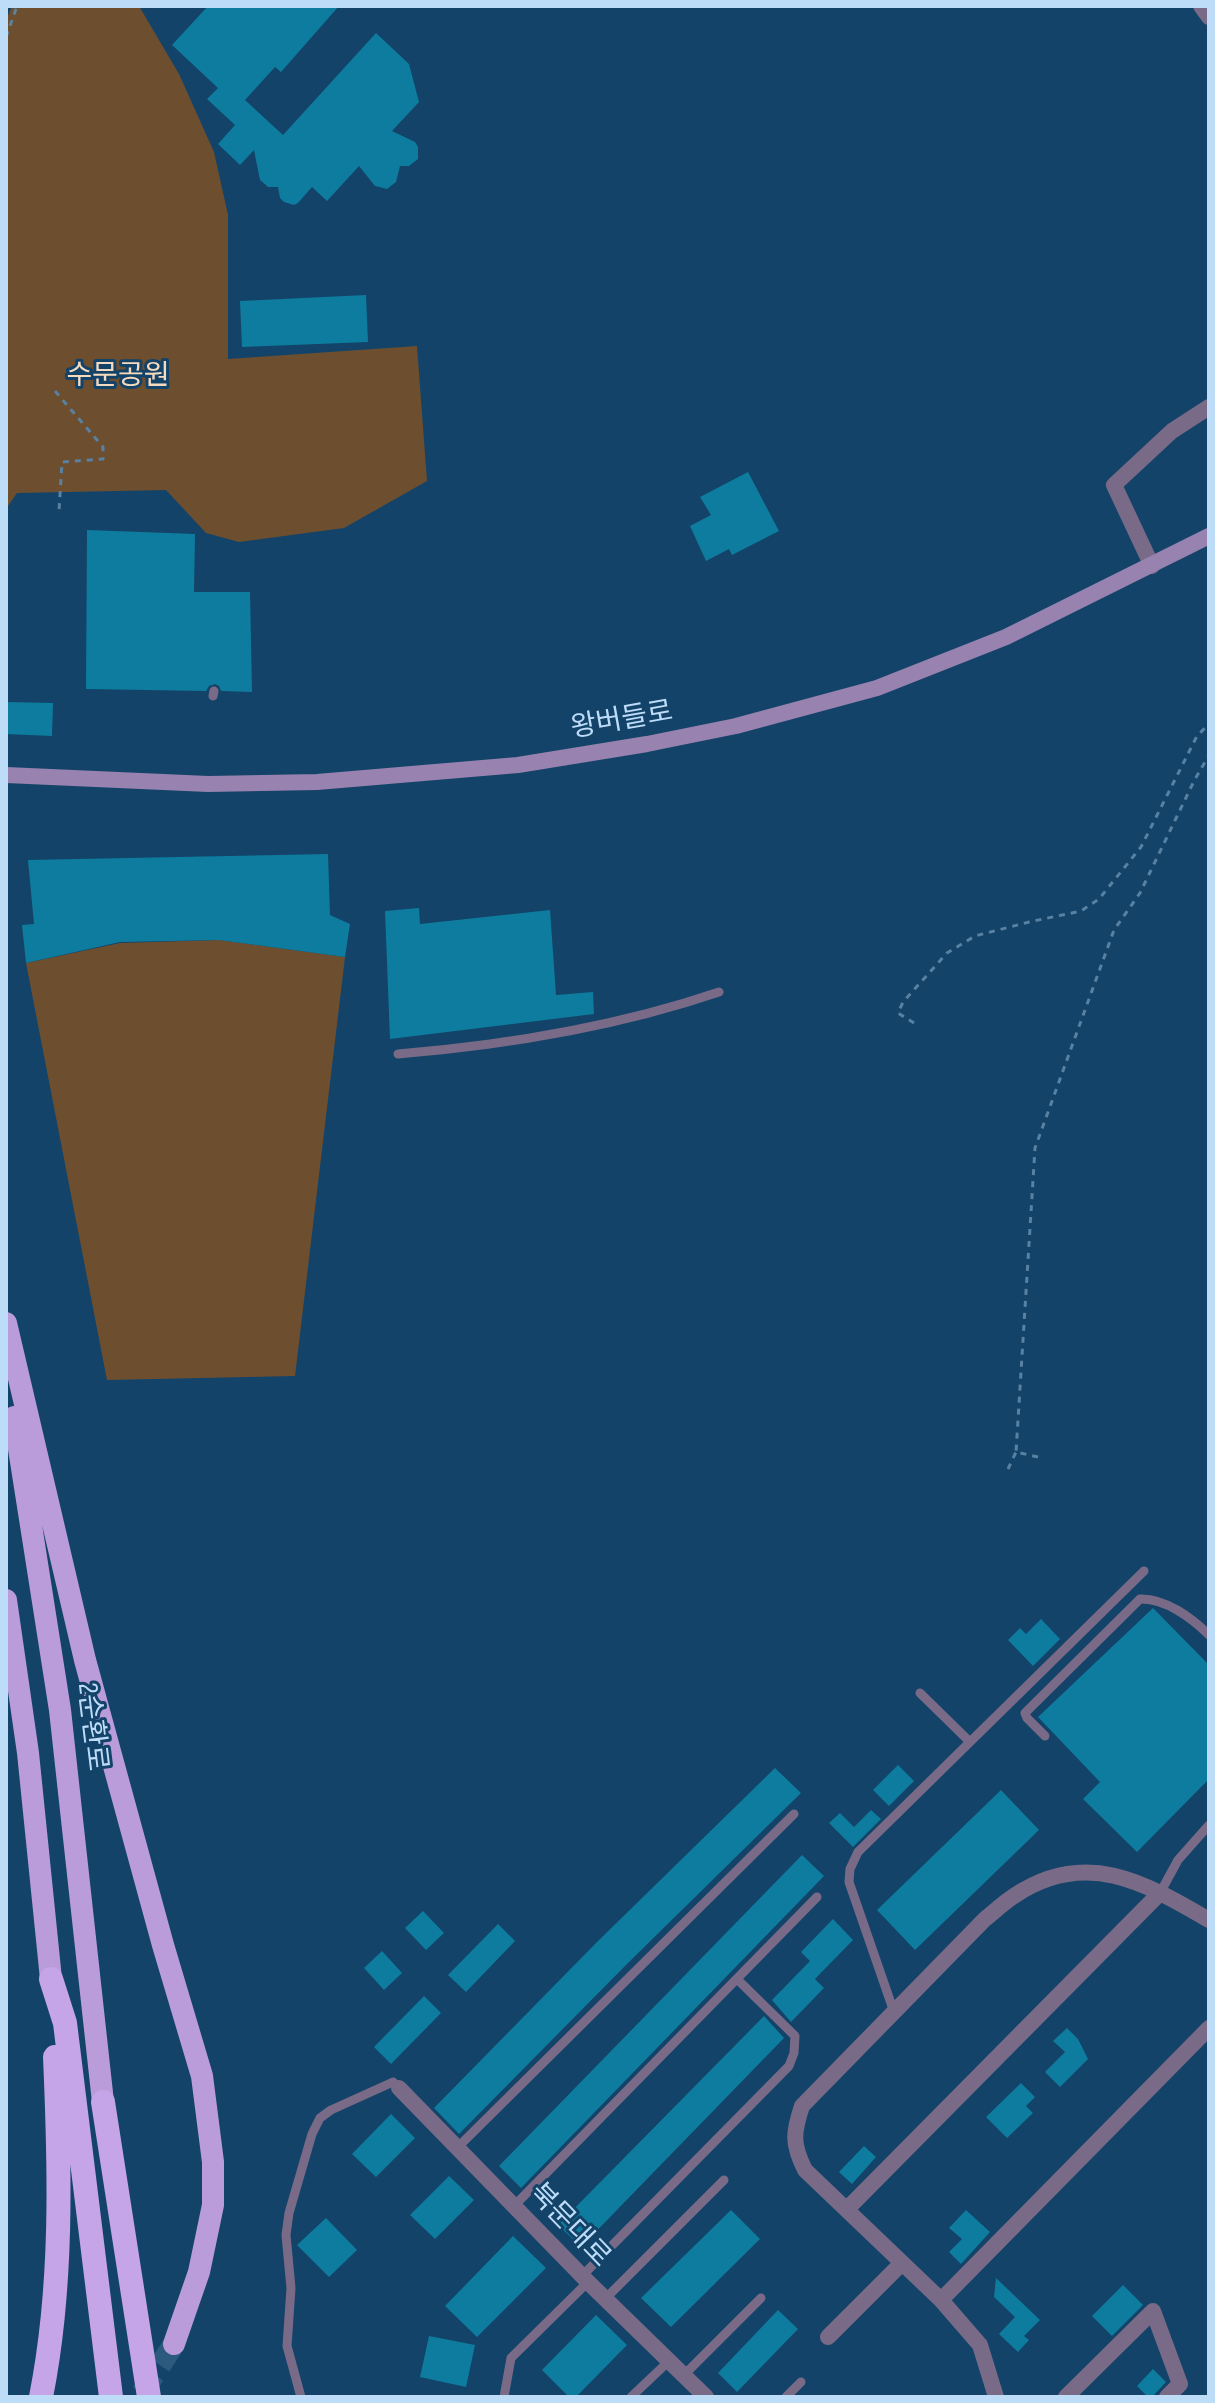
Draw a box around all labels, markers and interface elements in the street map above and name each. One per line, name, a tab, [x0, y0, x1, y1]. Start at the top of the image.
park label: 수문공원	[66, 360, 170, 394]
street label: 왕버들로	[568, 696, 676, 746]
street label: 2순환로	[69, 1681, 113, 1773]
street label: 북문대로	[521, 2177, 617, 2275]

